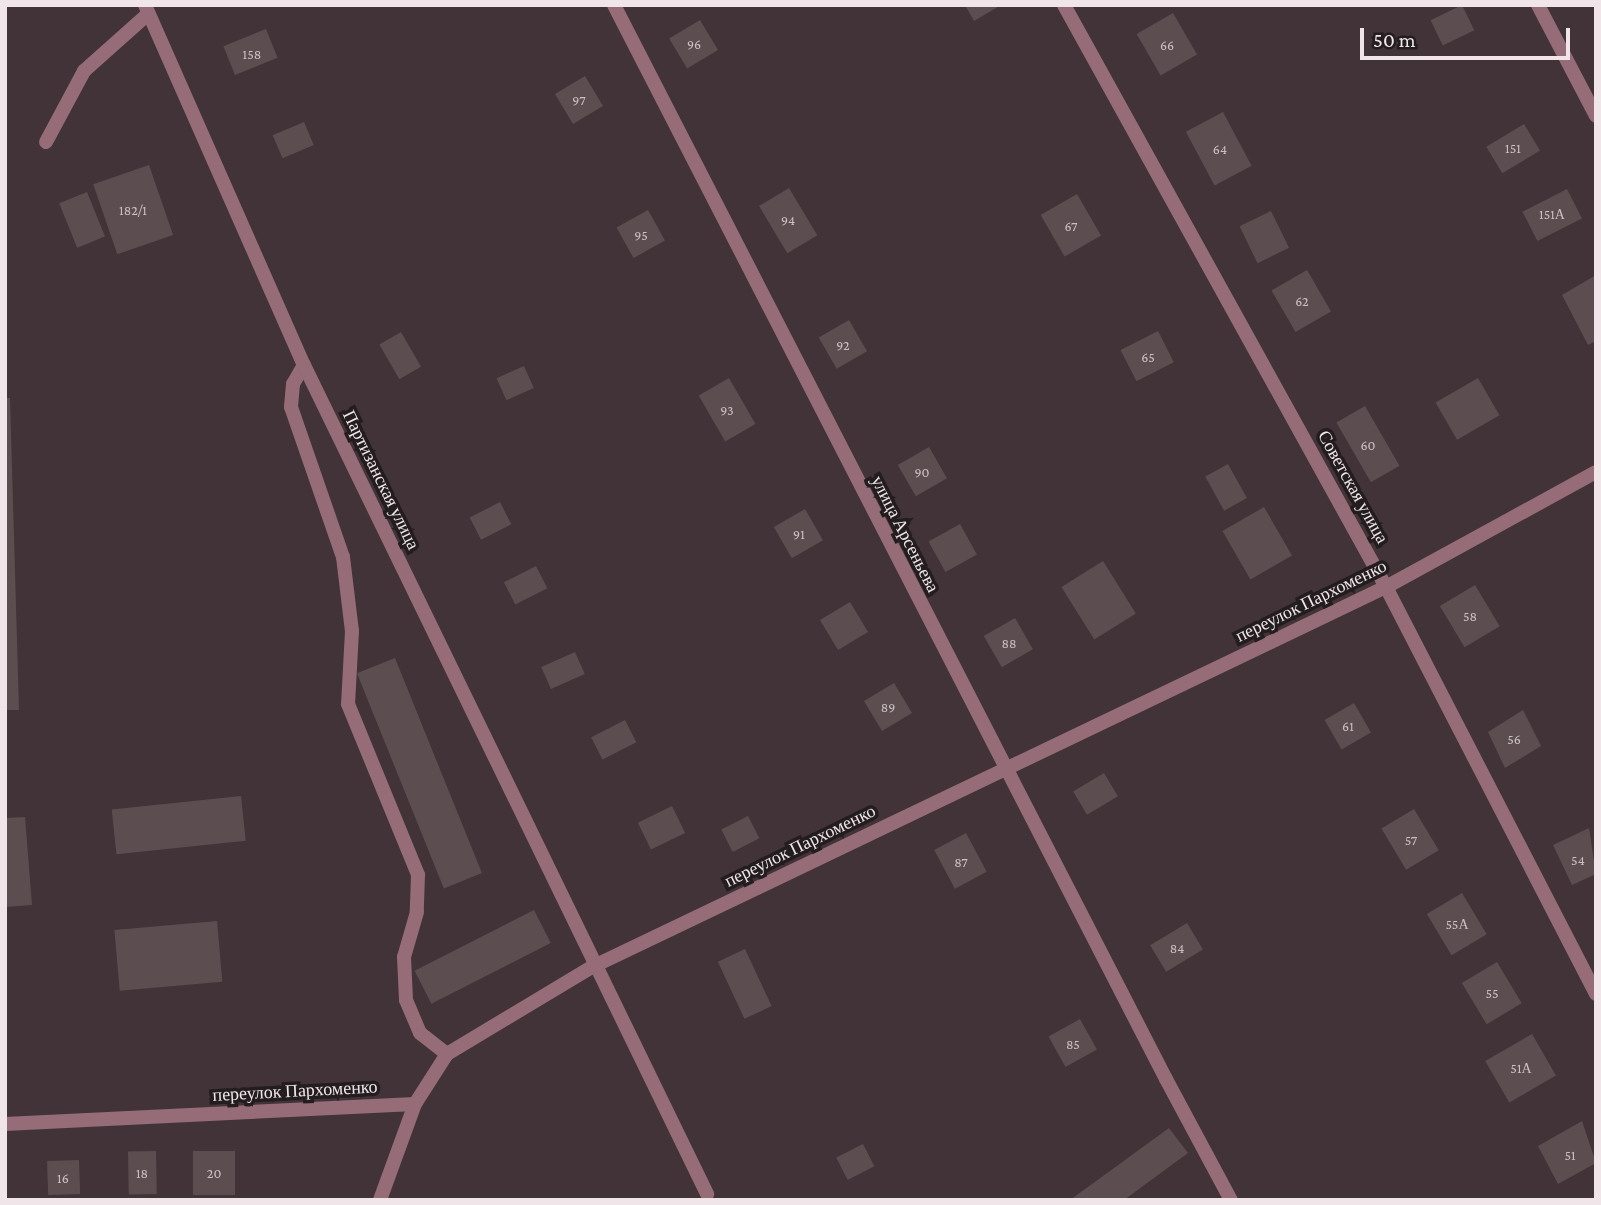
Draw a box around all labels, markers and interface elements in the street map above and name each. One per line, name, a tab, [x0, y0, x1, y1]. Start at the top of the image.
scale bar	[1363, 14, 1573, 58]
text: 50 m	[1373, 28, 1416, 52]
house number: 96	[687, 36, 701, 52]
house number: 66	[1160, 37, 1174, 53]
house number: 158	[243, 46, 261, 62]
house number: 97	[572, 92, 586, 108]
house number: 151	[1505, 140, 1521, 156]
house number: 64	[1213, 141, 1227, 157]
house number: 182/1	[119, 202, 147, 218]
house number: 151А	[1539, 206, 1565, 222]
house number: 94	[781, 212, 795, 228]
house number: 67	[1064, 218, 1078, 234]
house number: 95	[634, 227, 648, 243]
house number: 62	[1295, 293, 1309, 309]
house number: 92	[836, 337, 850, 353]
house number: 65	[1141, 349, 1155, 365]
house number: 93	[720, 402, 734, 418]
street label: Партизанская улица	[338, 407, 424, 553]
street label: Советская улица	[1313, 427, 1393, 547]
house number: 60	[1360, 437, 1376, 453]
house number: 90	[914, 464, 930, 480]
street label: улица Арсеньева	[866, 472, 944, 596]
house number: 91	[793, 526, 805, 542]
street label: переулок Пархоменко	[1232, 555, 1390, 647]
house number: 58	[1463, 608, 1477, 624]
house number: 88	[1001, 635, 1017, 651]
house number: 89	[881, 699, 895, 715]
house number: 61	[1342, 718, 1354, 734]
house number: 56	[1507, 731, 1521, 747]
street label: переулок Пархоменко	[721, 800, 879, 892]
house number: 57	[1405, 832, 1417, 848]
house number: 54	[1571, 852, 1585, 868]
house number: 87	[954, 854, 968, 870]
house number: 55А	[1445, 916, 1469, 932]
house number: 84	[1170, 940, 1184, 956]
house number: 55	[1485, 985, 1499, 1001]
house number: 85	[1066, 1036, 1080, 1052]
house number: 51А	[1510, 1060, 1532, 1076]
street label: переулок Пархоменко	[212, 1076, 378, 1106]
house number: 51	[1564, 1147, 1576, 1163]
house number: 18	[136, 1165, 148, 1181]
house number: 20	[207, 1165, 221, 1181]
house number: 16	[57, 1170, 69, 1186]

